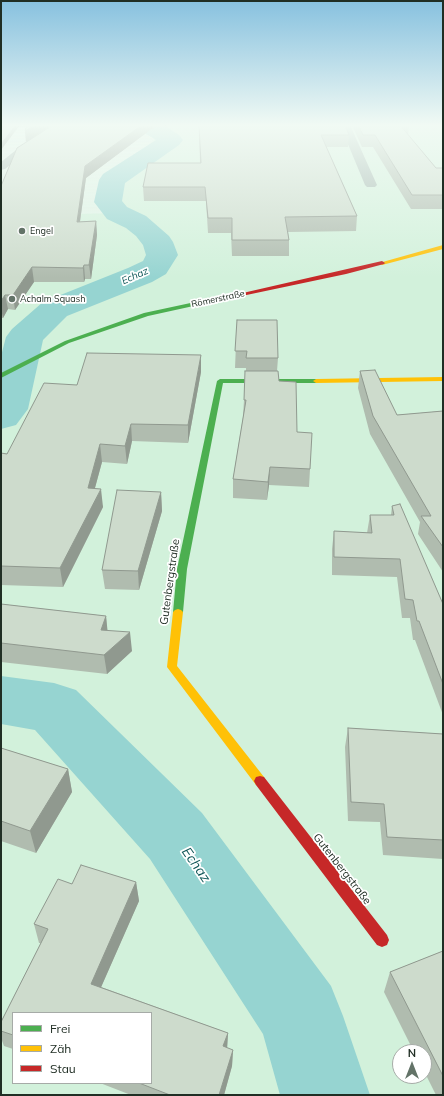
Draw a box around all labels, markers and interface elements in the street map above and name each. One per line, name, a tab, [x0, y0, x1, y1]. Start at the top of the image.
marker: Engel	[17, 226, 27, 236]
place label: Engel	[30, 226, 53, 236]
water label: Echaz	[120, 265, 150, 287]
street label: Römerstraße	[190, 288, 246, 310]
marker: Achalm Squash	[7, 294, 17, 304]
place label: Achalm Squash	[20, 294, 85, 304]
street label: Gutenbergstraße	[157, 538, 183, 626]
street label: Gutenbergstraße	[310, 831, 374, 907]
water label: Echaz	[178, 844, 214, 886]
legend	[12, 1012, 152, 1084]
text: Frei	[50, 1021, 70, 1036]
text: Zäh	[50, 1041, 71, 1056]
north arrow	[392, 1044, 432, 1084]
text: N	[408, 1046, 416, 1060]
text: Stau	[50, 1061, 76, 1076]

